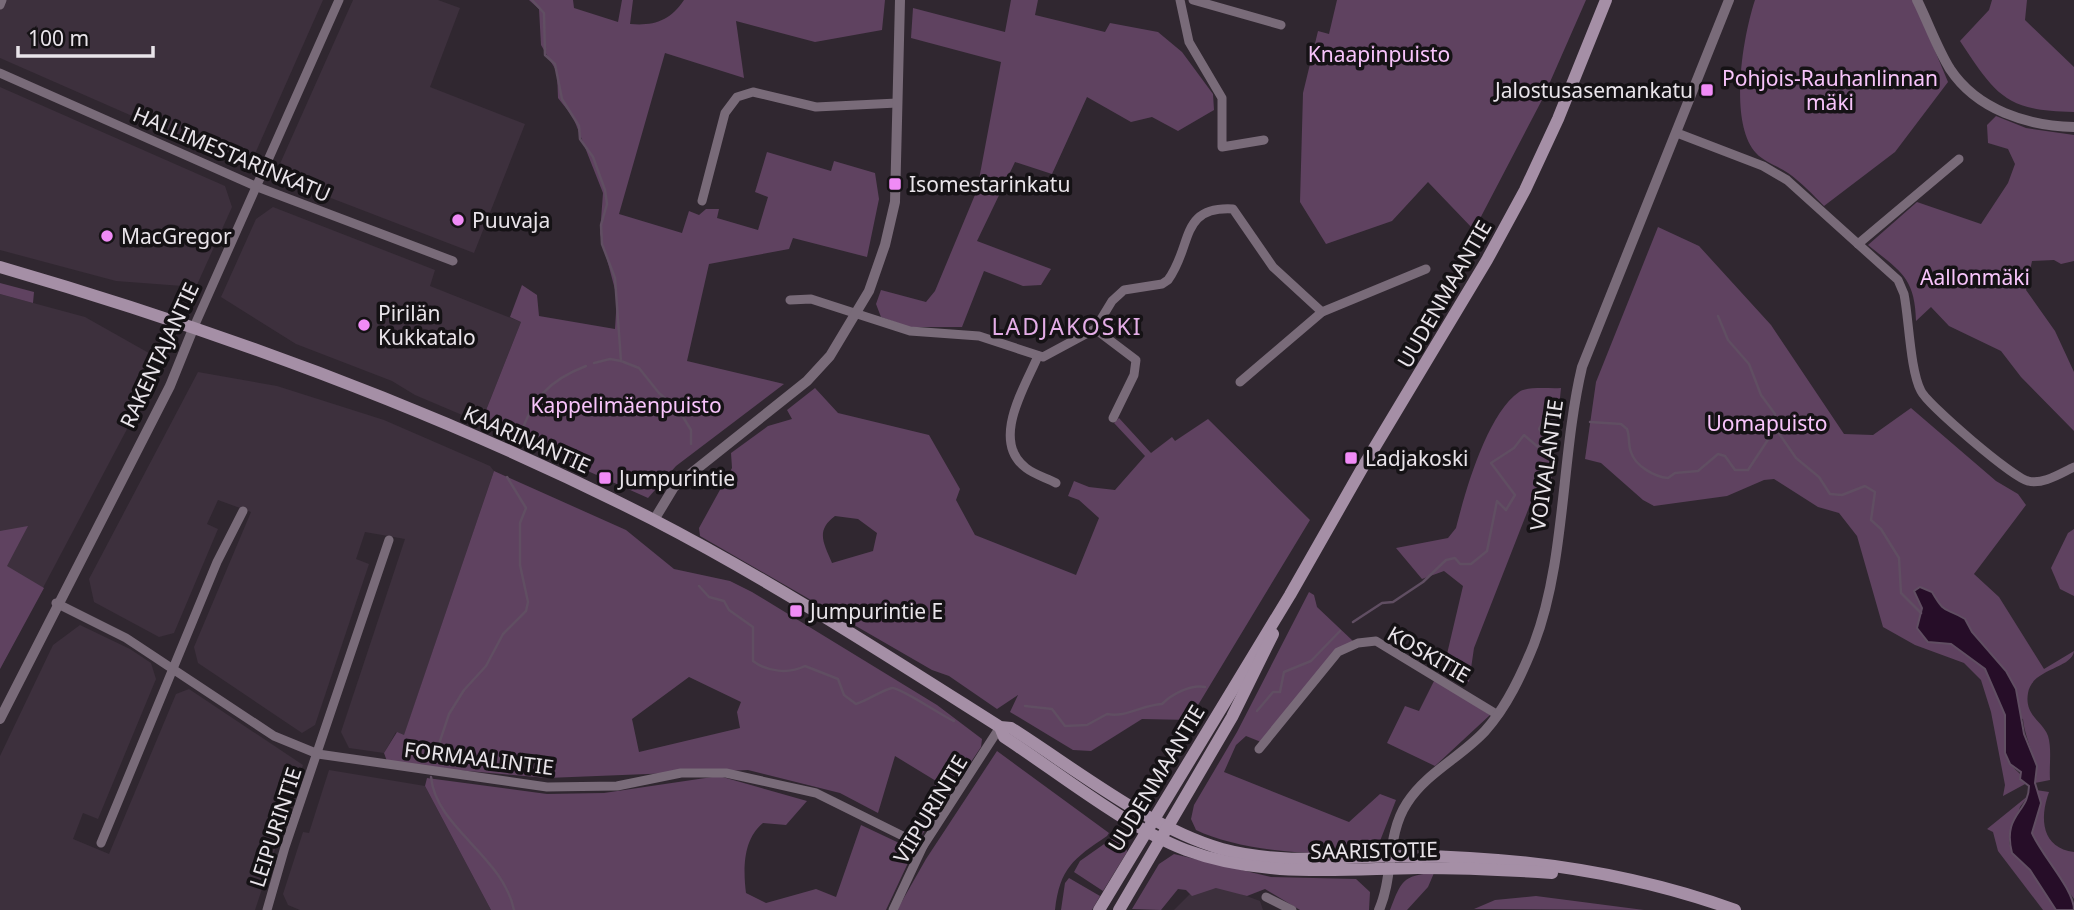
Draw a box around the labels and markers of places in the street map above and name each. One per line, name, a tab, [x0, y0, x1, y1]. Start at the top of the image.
place label: Jalostusasemankatu	[1493, 76, 1693, 104]
marker: Jalostusasemankatu	[1699, 82, 1715, 98]
place label: Isomestarinkatu	[909, 170, 1070, 198]
marker: Isomestarinkatu	[887, 176, 903, 192]
place label: Puuvaja	[472, 206, 550, 234]
marker: Puuvaja	[450, 212, 466, 228]
place label: MacGregor	[121, 222, 232, 250]
marker: MacGregor	[99, 228, 115, 244]
place label: Pirilän Kukkatalo	[378, 299, 476, 351]
marker: Pirilän Kukkatalo	[356, 317, 372, 333]
place label: Ladjakoski	[1365, 444, 1469, 472]
marker: Ladjakoski	[1343, 450, 1359, 466]
place label: Jumpurintie	[617, 464, 735, 492]
marker: Jumpurintie	[597, 470, 613, 486]
place label: Jumpurintie E	[808, 597, 943, 625]
marker: Jumpurintie E	[788, 603, 804, 619]

